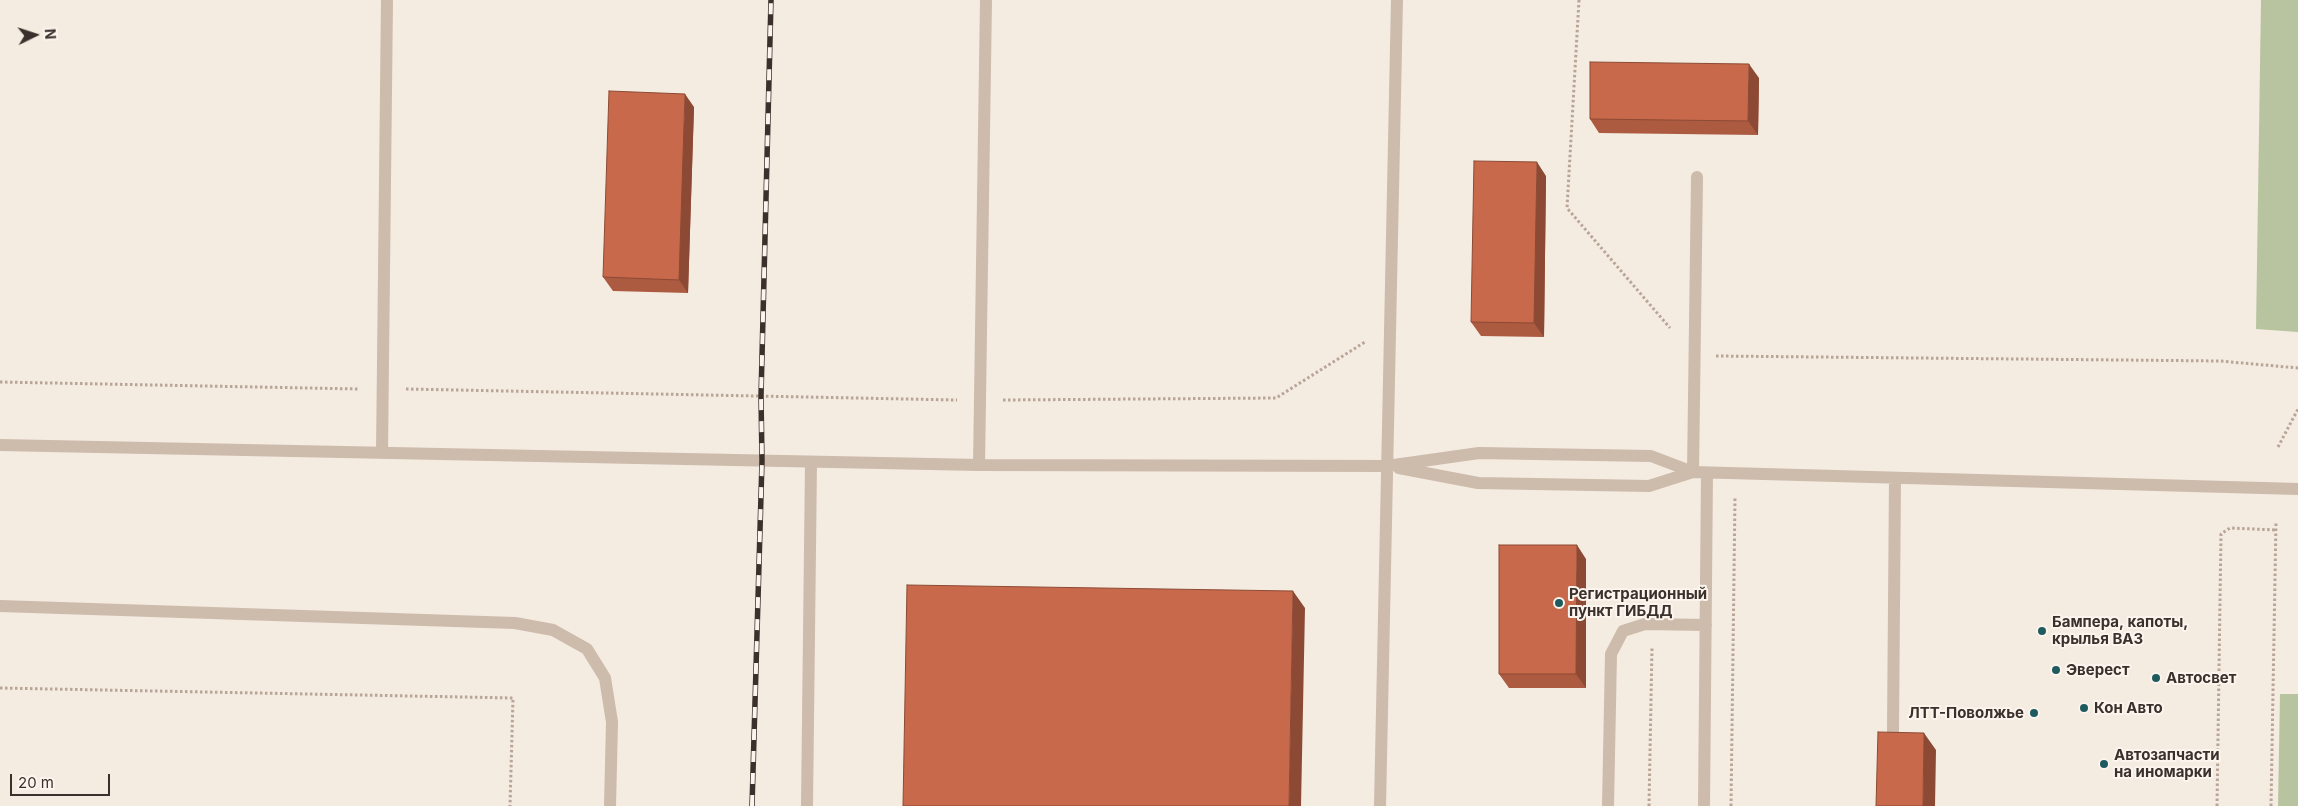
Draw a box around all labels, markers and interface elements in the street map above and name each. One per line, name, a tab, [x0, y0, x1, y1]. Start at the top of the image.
north arrow	[10, 10, 60, 60]
text: N	[42, 28, 59, 40]
place label: Регистрационный пункт ГИБДД	[1569, 585, 1707, 620]
marker: Регистрационный пункт ГИБДД	[1553, 597, 1565, 609]
place label: Бампера, капоты, крылья ВАЗ	[2052, 613, 2188, 648]
marker: Бампера, капоты, крылья ВАЗ	[2036, 625, 2048, 637]
place label: Эверест	[2066, 661, 2130, 679]
marker: Эверест	[2050, 664, 2062, 676]
place label: Автосвет	[2166, 669, 2236, 687]
marker: Автосвет	[2150, 672, 2162, 684]
place label: Кон Авто	[2094, 699, 2163, 717]
marker: Кон Авто	[2078, 702, 2090, 714]
place label: ЛТТ-Поволжье	[1908, 704, 2024, 722]
marker: ЛТТ-Поволжье	[2028, 707, 2040, 719]
place label: Автозапчасти на иномарки	[2114, 746, 2220, 781]
marker: Автозапчасти на иномарки	[2098, 758, 2110, 770]
scale bar	[12, 764, 112, 796]
text: 20 m	[18, 773, 54, 792]

